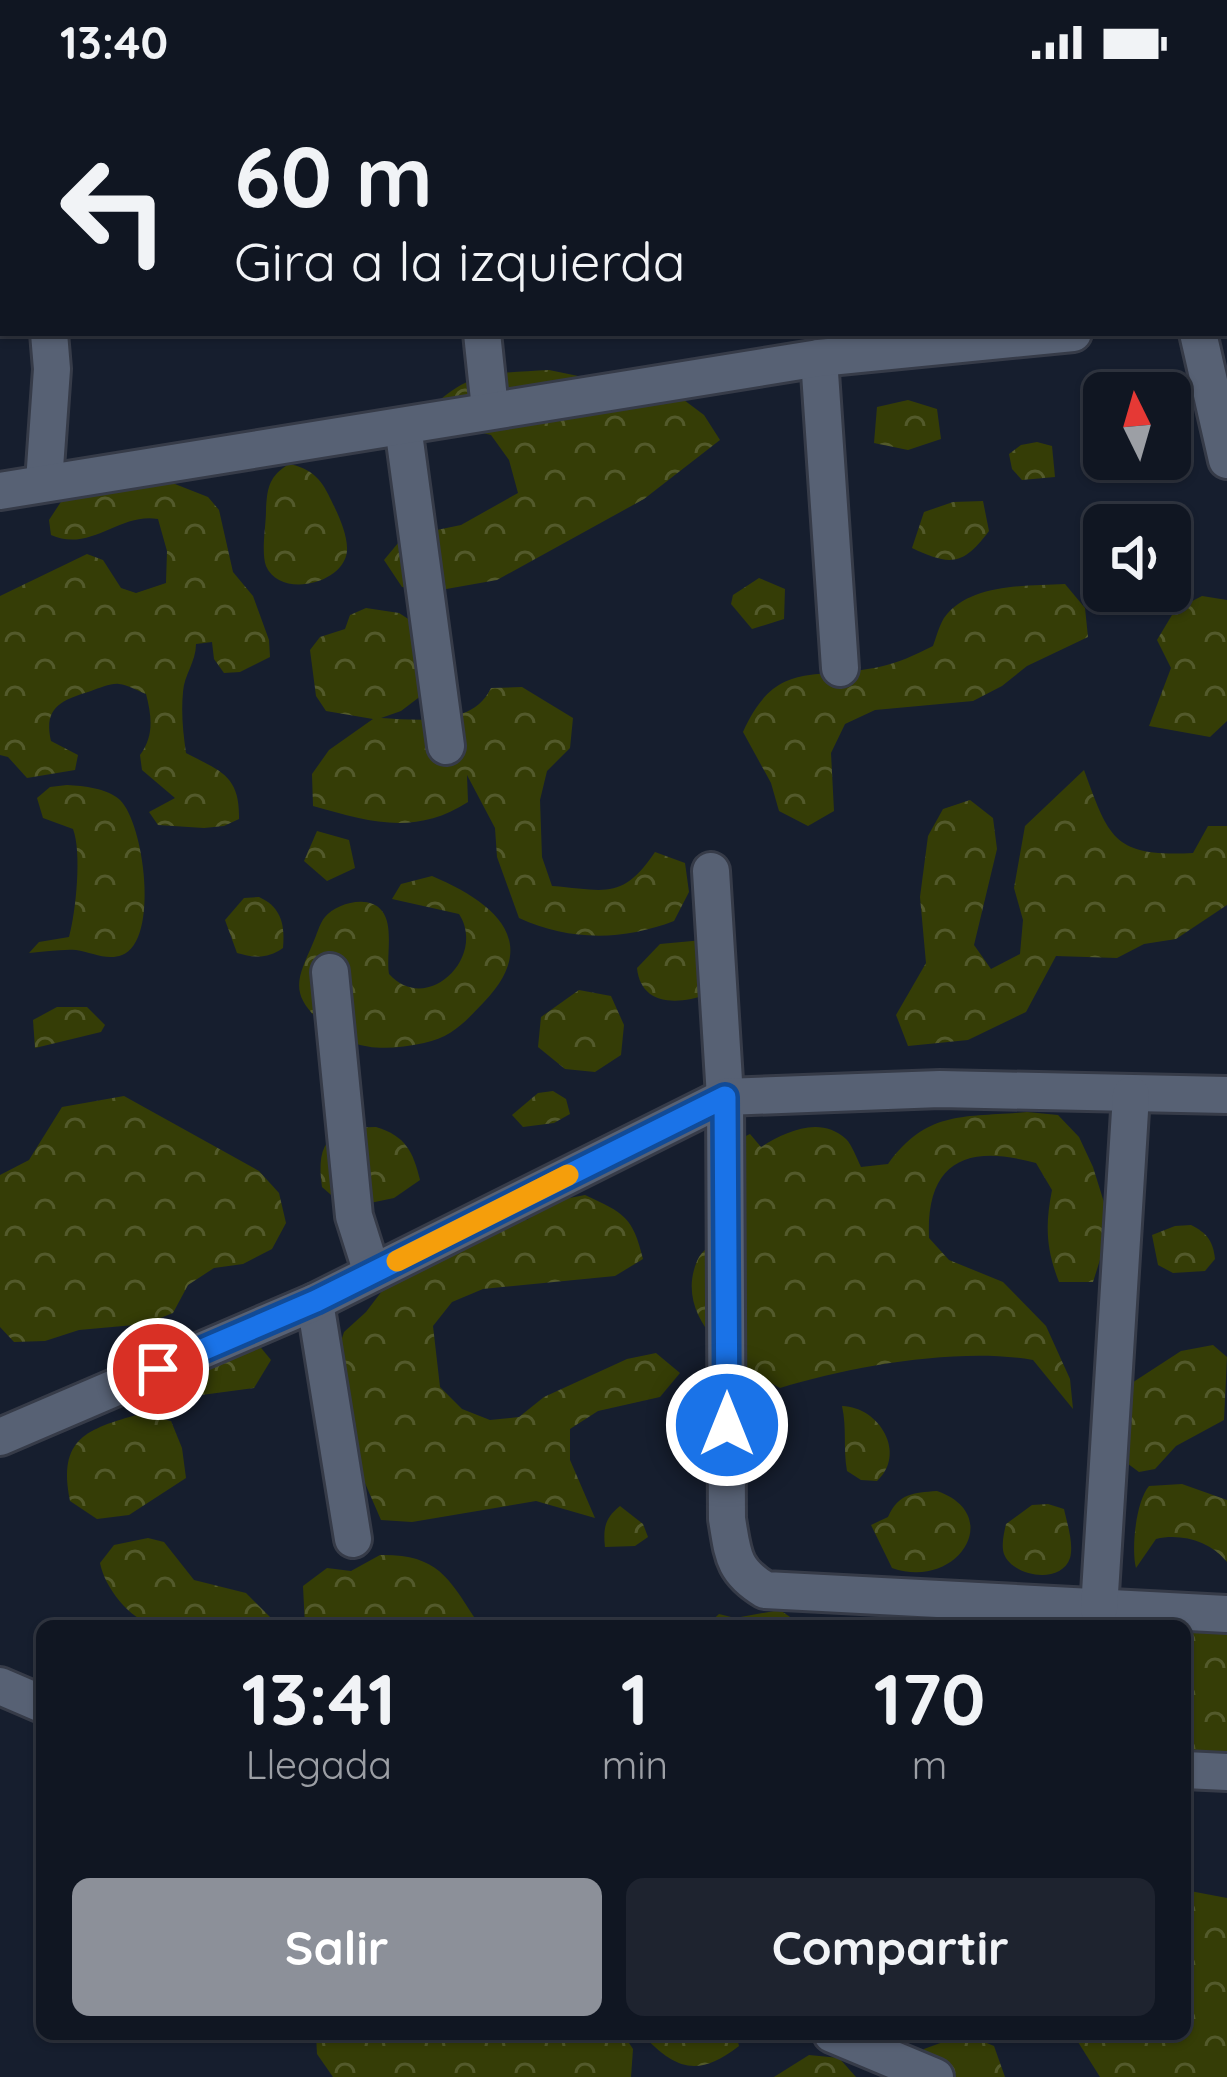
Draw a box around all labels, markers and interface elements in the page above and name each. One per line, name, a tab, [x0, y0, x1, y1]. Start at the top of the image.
text: 13:40	[60, 14, 168, 70]
text: 60 m	[234, 123, 433, 228]
icon: left	[36, 132, 192, 288]
text: Gira a la izquierda	[234, 227, 686, 295]
north arrow	[1083, 372, 1191, 480]
map controls	[1083, 372, 1191, 612]
button: sound	[1083, 504, 1191, 612]
pin	[107, 1318, 209, 1420]
icon: arrive	[125, 1336, 191, 1402]
position arrow	[664, 1362, 790, 1488]
text: 13:41	[242, 1653, 396, 1743]
text: 1	[621, 1653, 649, 1743]
text: 170	[874, 1653, 985, 1743]
text: Llegada	[246, 1740, 392, 1789]
text: min	[602, 1740, 668, 1789]
text: m	[912, 1740, 947, 1789]
button: Salir	[72, 1878, 602, 2016]
button: Compartir	[626, 1878, 1155, 2016]

